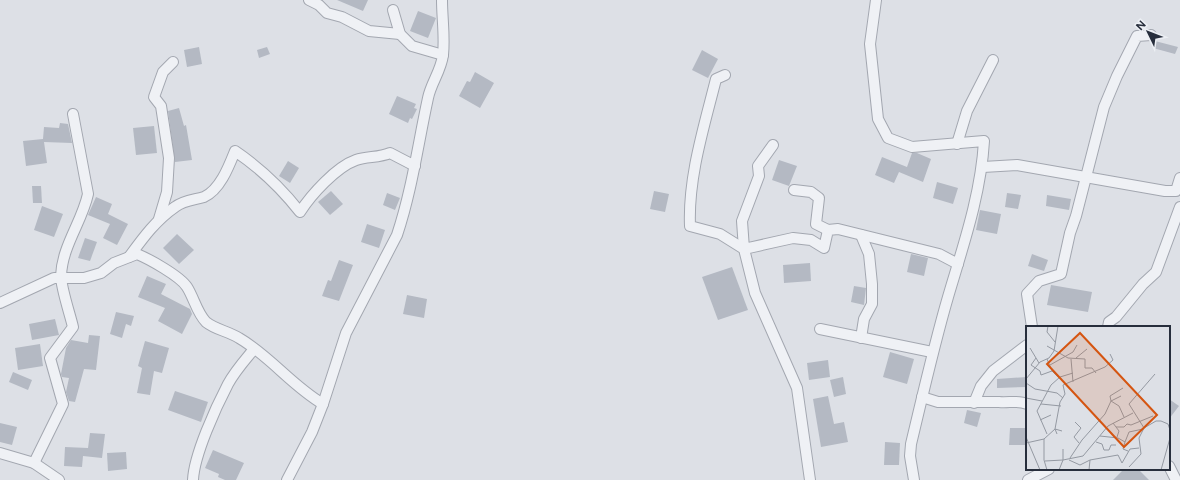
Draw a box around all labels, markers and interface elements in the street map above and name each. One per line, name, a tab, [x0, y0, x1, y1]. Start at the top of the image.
north arrow	[1128, 12, 1168, 52]
text: N	[1133, 18, 1149, 33]
inset map	[1026, 326, 1170, 470]

